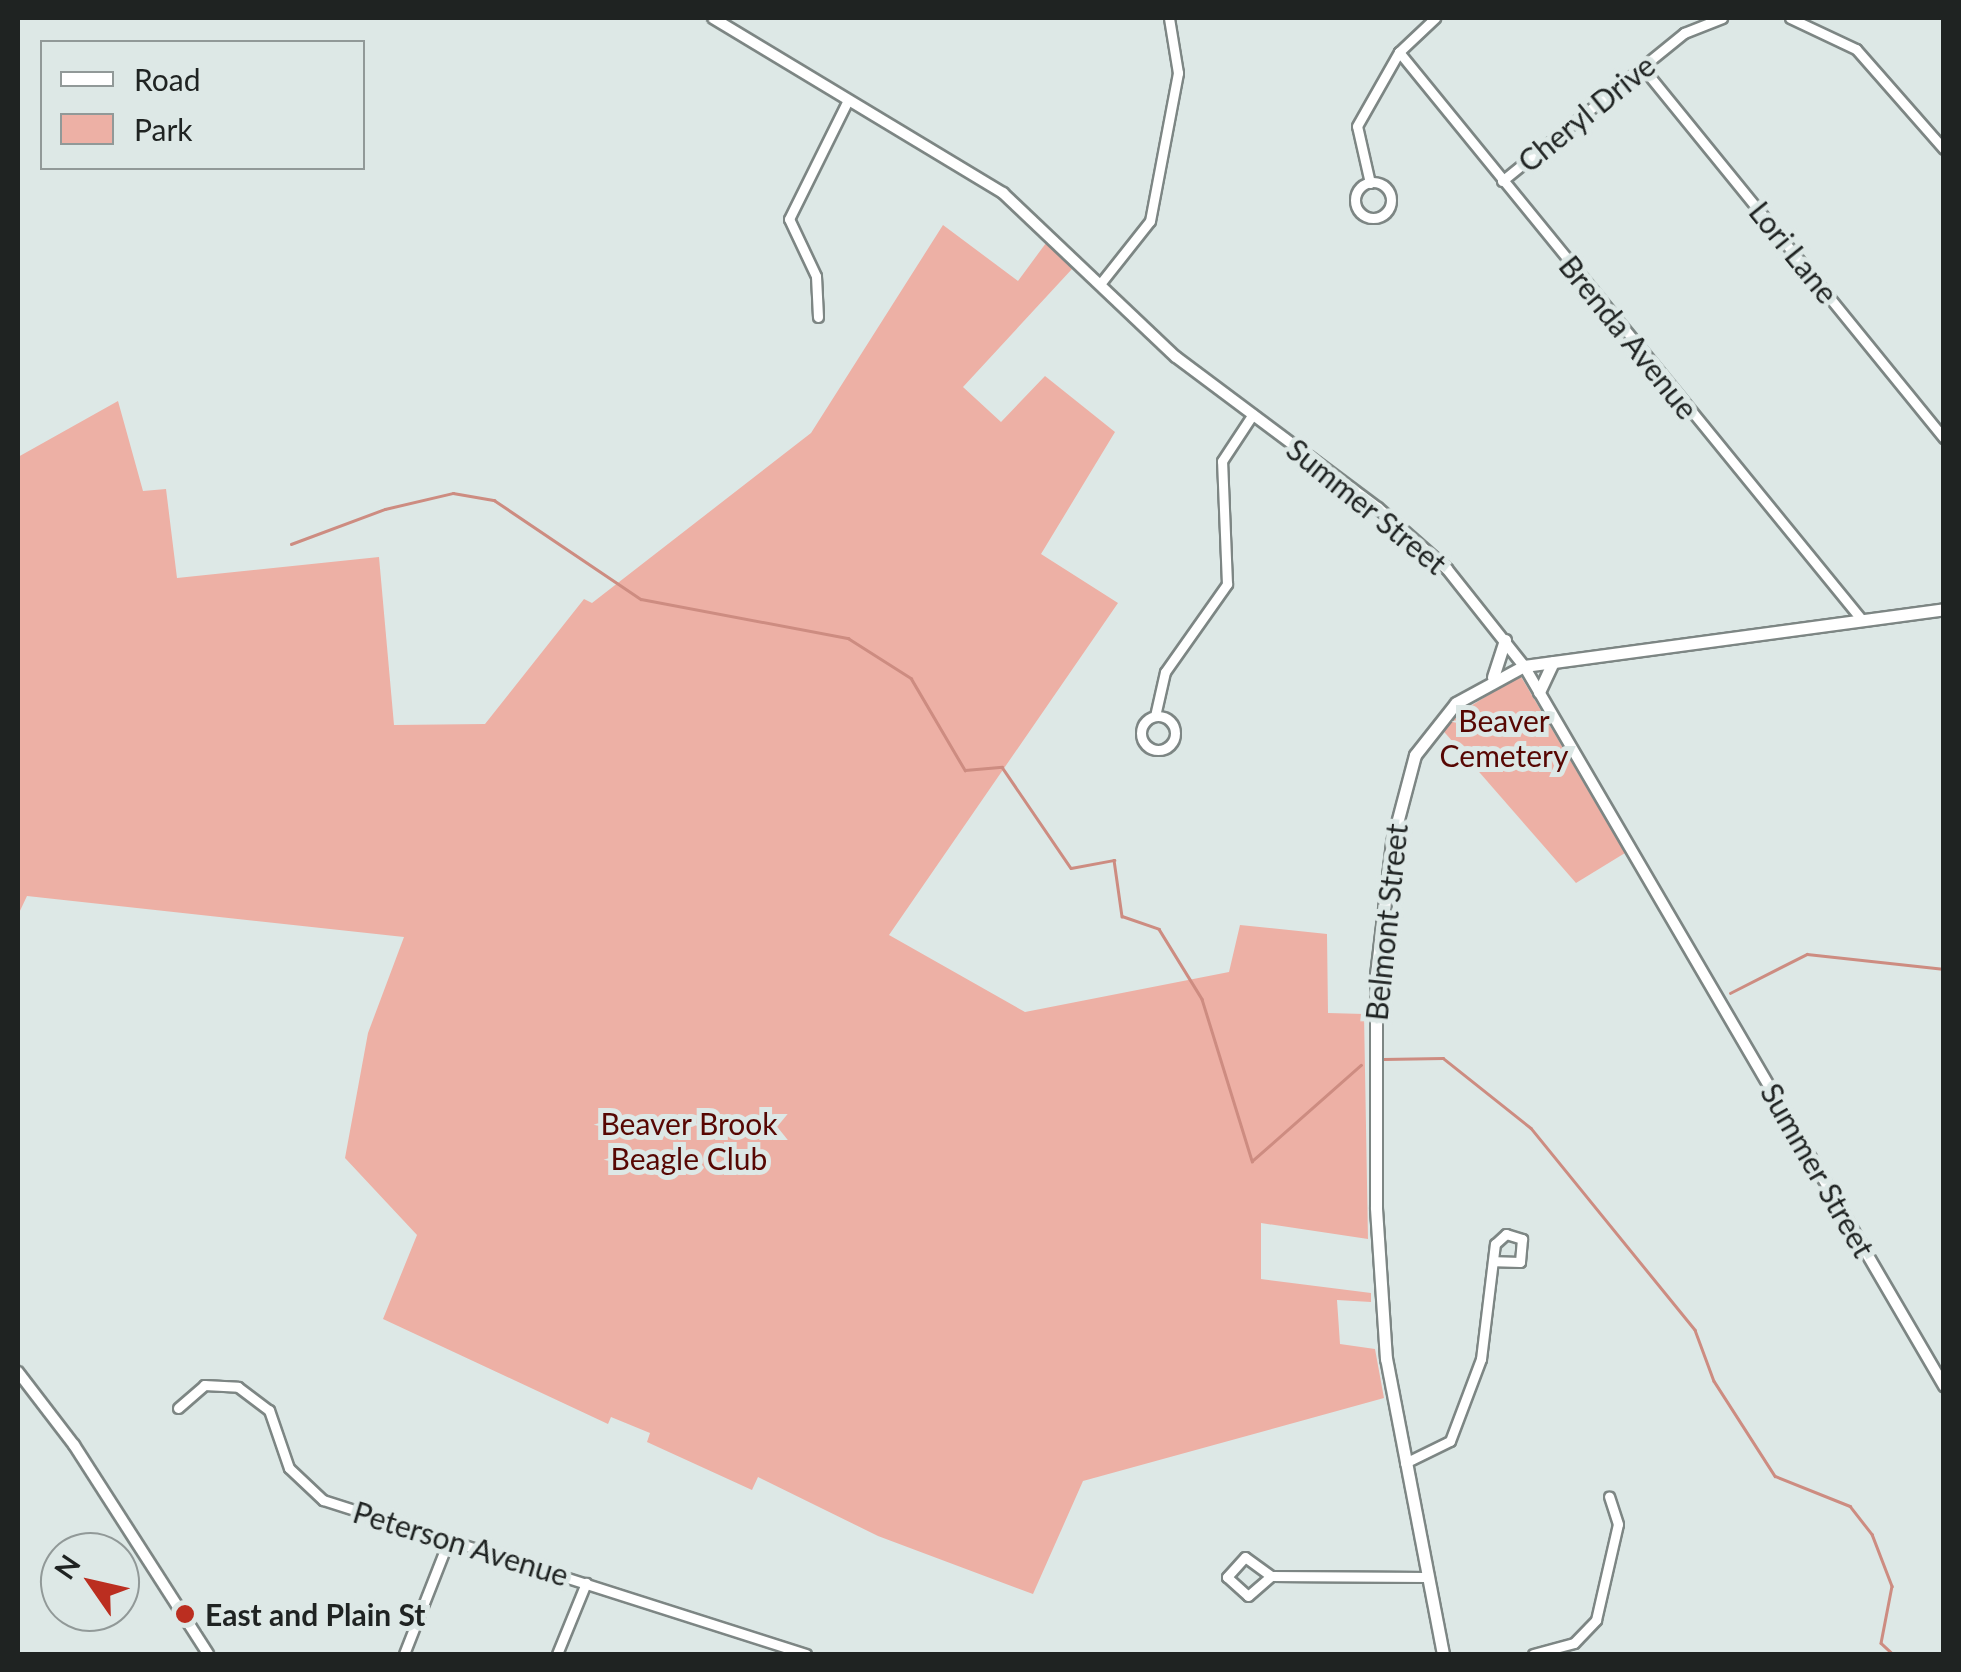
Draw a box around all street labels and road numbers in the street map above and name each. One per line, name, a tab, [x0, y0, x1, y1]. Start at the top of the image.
street label: Cheryl Drive	[1510, 47, 1662, 179]
street label: Lori Lane	[1742, 194, 1846, 310]
street label: Brenda Avenue	[1552, 248, 1706, 426]
street label: Summer Street	[1280, 431, 1454, 581]
street label: Belmont Street	[1358, 822, 1414, 1022]
street label: Summer Street	[1754, 1076, 1882, 1264]
street label: Peterson Avenue	[349, 1493, 573, 1593]

